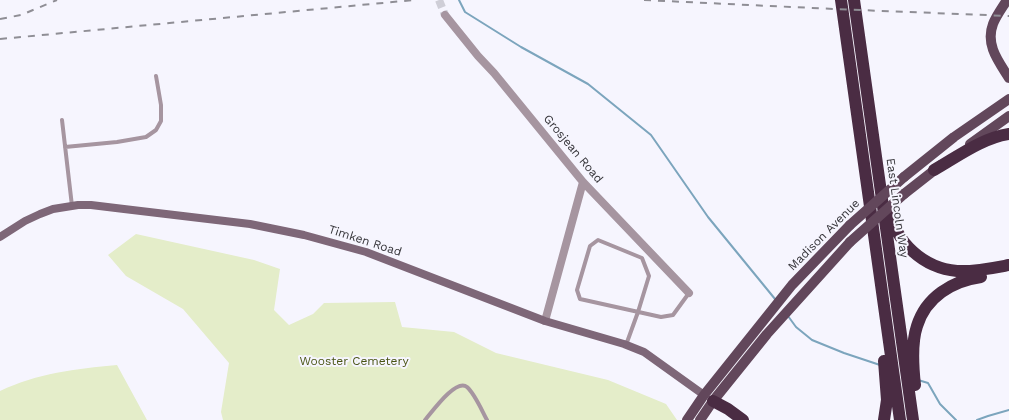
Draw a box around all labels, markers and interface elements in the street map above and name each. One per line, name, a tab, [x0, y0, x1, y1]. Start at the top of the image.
street label: Grosjean Road	[540, 112, 606, 186]
street label: East Lincoln Way	[883, 157, 911, 259]
street label: Madison Avenue	[785, 196, 863, 274]
street label: Timken Road	[327, 222, 403, 260]
park label: Wooster Cemetery	[299, 354, 409, 368]

